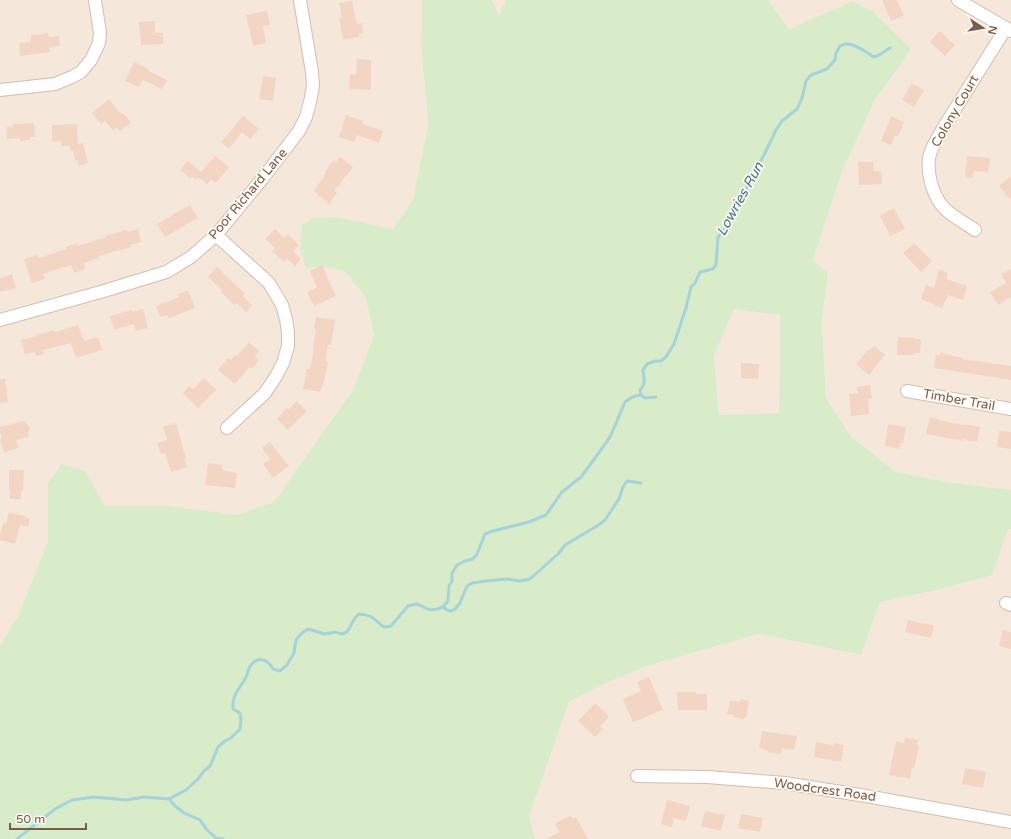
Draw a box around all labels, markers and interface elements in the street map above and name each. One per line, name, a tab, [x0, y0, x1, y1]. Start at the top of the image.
north arrow	[963, 8, 1003, 48]
text: N	[985, 24, 1000, 36]
street label: Colony Court	[928, 72, 982, 150]
street label: Poor Richard Lane	[205, 145, 291, 243]
water label: Lowries Run	[713, 159, 767, 239]
street label: Timber Trail	[922, 386, 996, 414]
street label: Woodcrest Road	[773, 775, 877, 805]
scale bar	[10, 805, 86, 831]
text: 50 m	[16, 812, 45, 826]

